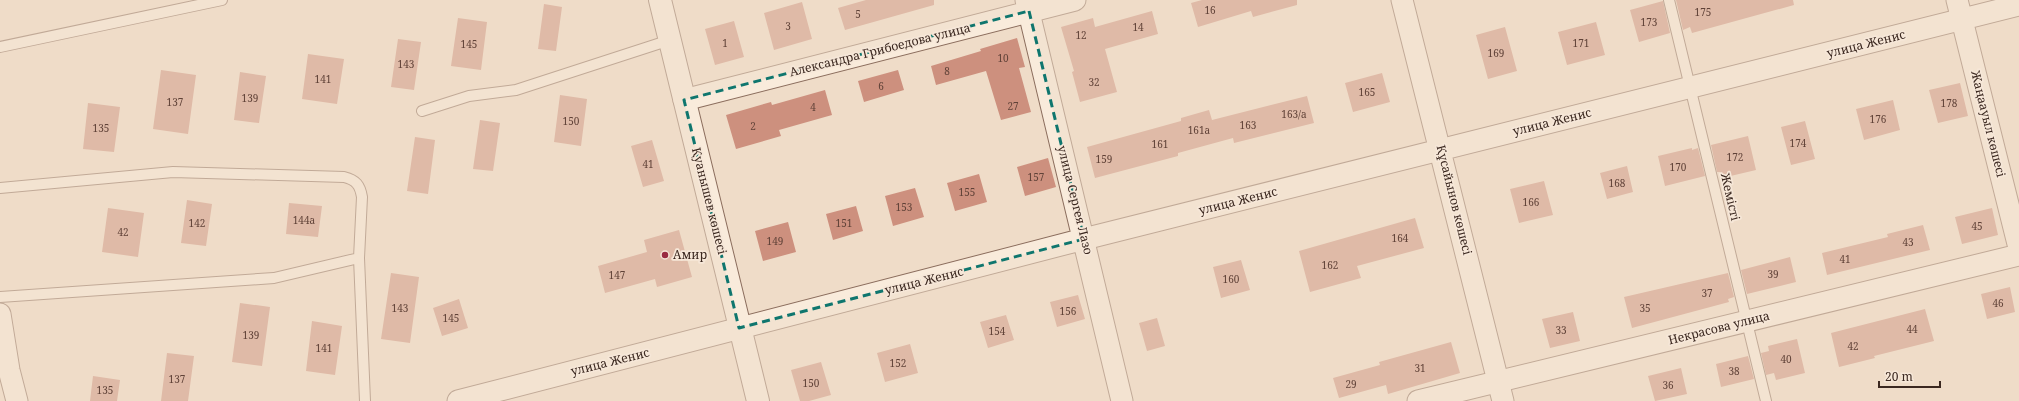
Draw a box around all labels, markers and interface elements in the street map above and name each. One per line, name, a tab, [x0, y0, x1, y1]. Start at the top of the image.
house number: 16	[1204, 3, 1216, 17]
house number: 175	[1695, 5, 1711, 19]
house number: 5	[855, 7, 861, 21]
house number: 173	[1641, 15, 1658, 29]
house number: 3	[785, 19, 791, 33]
street label: Александра Грибоедова улица	[788, 19, 972, 80]
house number: 14	[1132, 20, 1144, 34]
street label: улица Женис	[1825, 26, 1907, 61]
house number: 12	[1075, 28, 1087, 42]
house number: 1	[722, 36, 728, 50]
house number: 171	[1573, 36, 1589, 50]
house number: 145	[461, 37, 477, 51]
house number: 169	[1488, 46, 1504, 60]
house number: 10	[997, 51, 1009, 65]
house number: 143	[398, 57, 415, 71]
house number: 8	[944, 64, 950, 78]
street label: Жаңаауыл көшесі	[1967, 68, 2010, 179]
house number: 141	[315, 72, 331, 86]
house number: 32	[1088, 75, 1100, 89]
house number: 6	[878, 79, 884, 93]
house number: 165	[1359, 85, 1375, 99]
house number: 139	[242, 91, 258, 105]
house number: 137	[167, 95, 184, 109]
house number: 178	[1941, 96, 1958, 110]
house number: 27	[1007, 99, 1019, 113]
house number: 4	[810, 100, 816, 114]
street label: улица Женис	[1511, 104, 1593, 139]
house number: 163/а	[1281, 107, 1307, 121]
house number: 176	[1870, 112, 1887, 126]
house number: 150	[563, 114, 580, 128]
house number: 163	[1240, 118, 1257, 132]
house number: 2	[750, 119, 756, 133]
house number: 135	[93, 121, 109, 135]
house number: 161а	[1188, 123, 1211, 137]
house number: 174	[1790, 136, 1807, 150]
house number: 161	[1152, 137, 1168, 151]
street label: Құсайынов көшесі	[1433, 143, 1476, 257]
street label: улица Сергея Лазо	[1054, 144, 1097, 256]
street label: Қуанышев көшесі	[688, 146, 731, 256]
house number: 172	[1727, 150, 1743, 164]
house number: 159	[1096, 152, 1112, 166]
house number: 41	[642, 157, 654, 171]
house number: 170	[1670, 160, 1687, 174]
house number: 157	[1028, 170, 1045, 184]
street label: Жемісті	[1717, 170, 1744, 222]
house number: 168	[1609, 176, 1626, 190]
street label: улица Женис	[1197, 183, 1279, 218]
house number: 155	[959, 185, 975, 199]
house number: 166	[1523, 195, 1540, 209]
house number: 153	[896, 200, 913, 214]
house number: 144а	[293, 213, 316, 227]
house number: 142	[189, 216, 205, 230]
house number: 151	[836, 216, 852, 230]
house number: 45	[1971, 219, 1983, 233]
house number: 42	[117, 225, 129, 239]
house number: 164	[1392, 231, 1409, 245]
house number: 149	[767, 234, 783, 248]
house number: 43	[1902, 235, 1914, 249]
place label: Амир	[673, 246, 707, 263]
marker: Амир	[660, 250, 670, 260]
house number: 41	[1839, 252, 1851, 266]
house number: 162	[1322, 258, 1338, 272]
street label: улица Женис	[883, 263, 965, 298]
house number: 39	[1767, 267, 1779, 281]
house number: 147	[609, 268, 626, 282]
house number: 160	[1223, 272, 1240, 286]
house number: 37	[1701, 286, 1713, 300]
house number: 46	[1992, 296, 2004, 310]
house number: 143	[392, 301, 409, 315]
house number: 35	[1639, 301, 1651, 315]
house number: 156	[1060, 304, 1077, 318]
street label: Некрасова улица	[1666, 307, 1772, 348]
house number: 145	[443, 311, 459, 325]
house number: 44	[1906, 322, 1918, 336]
house number: 33	[1555, 323, 1567, 337]
house number: 154	[989, 324, 1006, 338]
house number: 139	[243, 328, 259, 342]
house number: 42	[1847, 339, 1859, 353]
house number: 141	[316, 341, 332, 355]
street label: улица Женис	[569, 344, 651, 379]
house number: 40	[1780, 352, 1792, 366]
house number: 152	[890, 356, 906, 370]
house number: 31	[1414, 361, 1426, 375]
scale bar	[1879, 363, 1940, 389]
house number: 38	[1728, 364, 1740, 378]
text: 20 m	[1885, 368, 1913, 385]
house number: 137	[169, 372, 186, 386]
house number: 150	[803, 376, 820, 390]
house number: 29	[1345, 377, 1357, 391]
house number: 36	[1662, 378, 1674, 392]
house number: 135	[97, 383, 113, 397]

